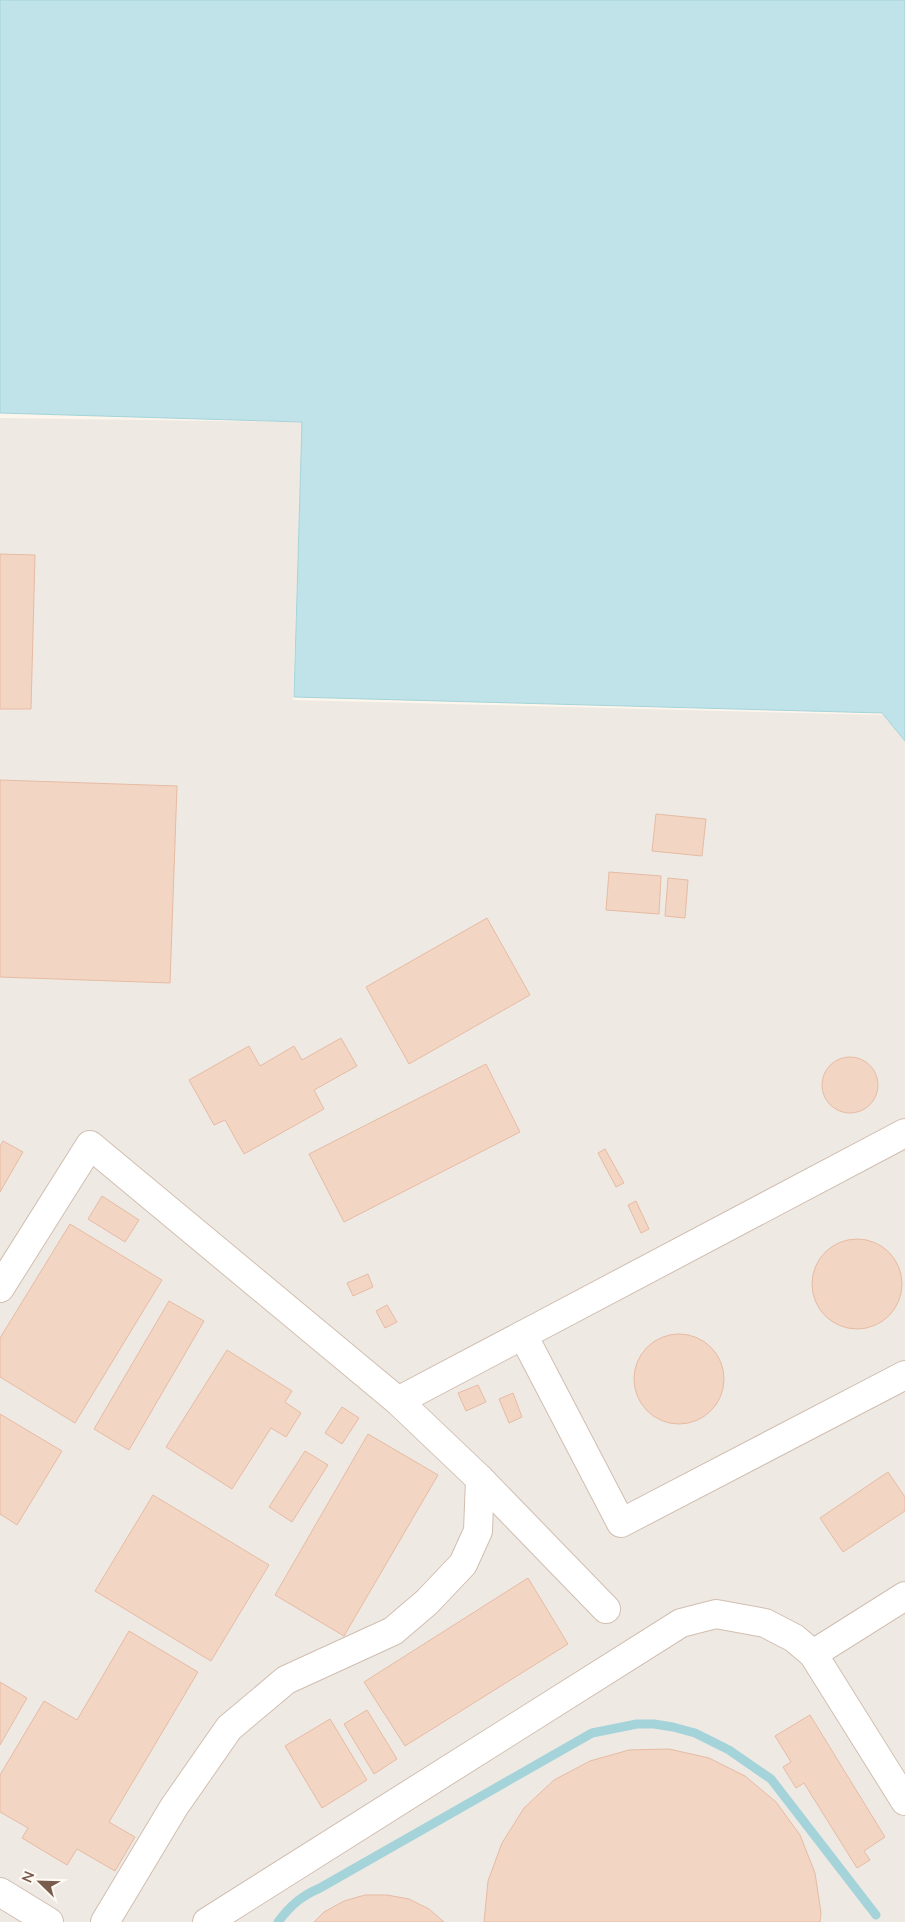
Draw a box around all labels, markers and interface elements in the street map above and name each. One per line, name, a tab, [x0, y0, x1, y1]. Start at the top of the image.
north arrow	[15, 1857, 65, 1907]
text: N	[18, 1868, 38, 1885]

